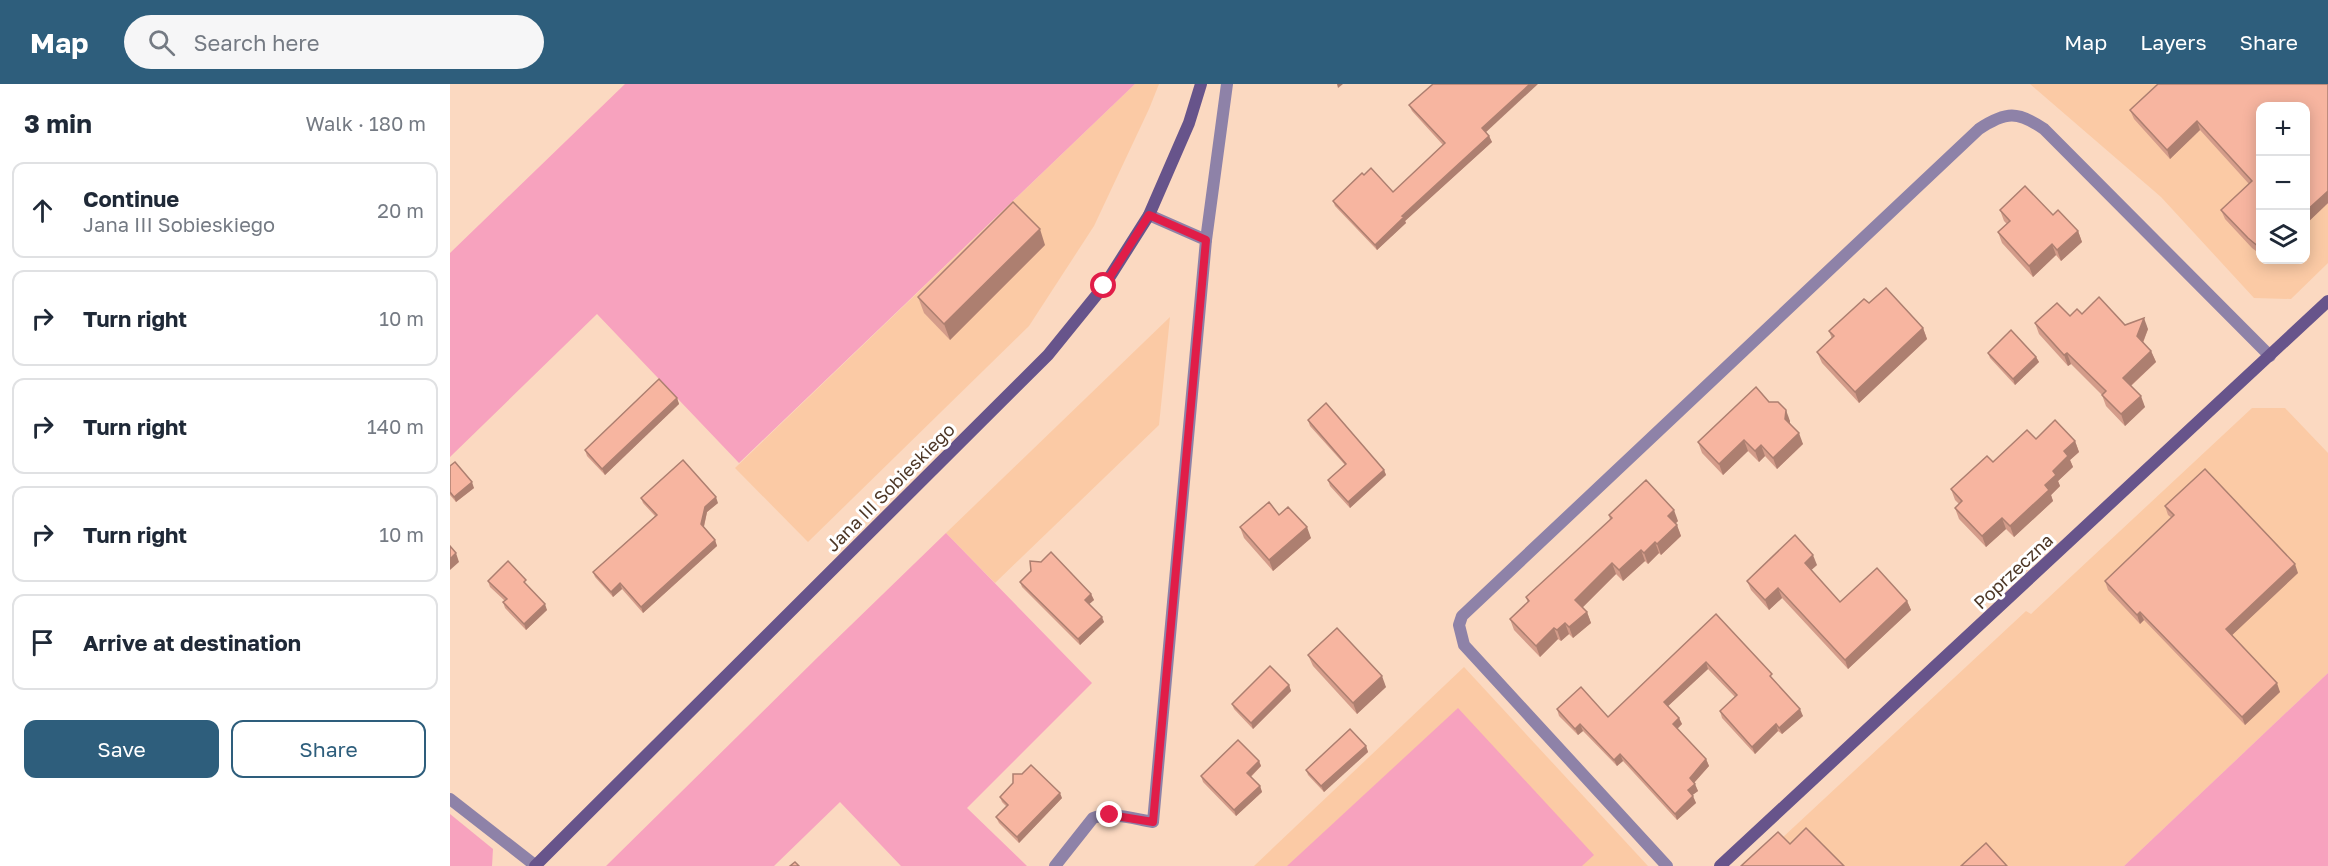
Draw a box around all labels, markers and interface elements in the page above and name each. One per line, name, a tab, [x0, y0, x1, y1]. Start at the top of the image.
search box	[124, 15, 544, 69]
text: Map	[30, 26, 88, 59]
icon: search	[145, 26, 178, 59]
text: Search here	[193, 29, 319, 56]
text: Map	[2064, 29, 2107, 55]
text: Layers	[2140, 29, 2207, 55]
text: Share	[2240, 29, 2298, 55]
map controls	[2256, 102, 2310, 264]
button: +	[2256, 102, 2310, 156]
text: 3 min	[24, 108, 92, 139]
text: Walk · 180 m	[306, 111, 426, 135]
button: −	[2256, 156, 2310, 210]
text: Continue	[83, 185, 179, 212]
icon: ahead	[26, 194, 59, 227]
text: 20 m	[377, 198, 424, 222]
button: layers	[2256, 210, 2310, 264]
text: Jana III Sobieskiego	[83, 212, 275, 236]
route start	[1090, 272, 1116, 298]
icon: right	[26, 302, 59, 335]
text: Turn right	[83, 305, 187, 332]
text: 10 m	[379, 306, 424, 330]
icon: right	[26, 410, 59, 443]
text: Turn right	[83, 413, 187, 440]
text: 140 m	[367, 414, 424, 438]
street label: Jana III Sobieskiego	[821, 418, 959, 556]
icon: right	[26, 518, 59, 551]
text: Turn right	[83, 521, 187, 548]
text: 10 m	[379, 522, 424, 546]
street label: Poprzeczna	[1969, 529, 2057, 613]
icon: arrive	[26, 626, 59, 659]
text: Arrive at destination	[83, 629, 301, 656]
button: Save	[24, 720, 219, 778]
button: Share	[231, 720, 426, 778]
route end	[1096, 801, 1122, 827]

